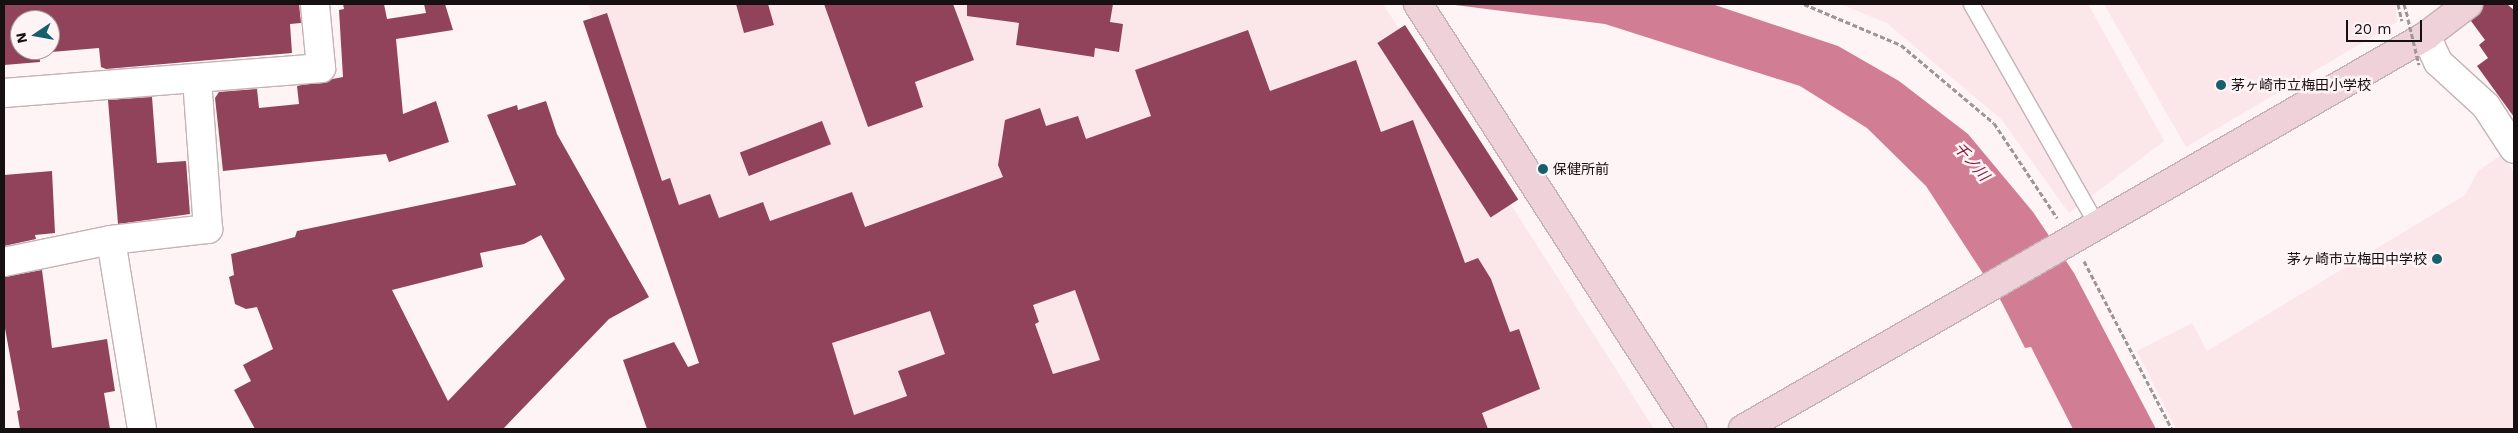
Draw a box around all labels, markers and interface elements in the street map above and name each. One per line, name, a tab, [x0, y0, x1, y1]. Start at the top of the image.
north arrow	[10, 10, 60, 60]
scale bar	[2348, 10, 2424, 42]
text: 20 m	[2354, 20, 2392, 38]
text: N	[12, 31, 30, 45]
place label: 茅ヶ崎市立梅田小学校	[2231, 77, 2371, 93]
marker: 茅ヶ崎市立梅田小学校	[2215, 79, 2227, 91]
water label: 千ノ川	[1949, 139, 1993, 185]
place label: 保健所前	[1553, 161, 1609, 177]
marker: 保健所前	[1537, 163, 1549, 175]
place label: 茅ヶ崎市立梅田中学校	[2287, 251, 2427, 267]
marker: 茅ヶ崎市立梅田中学校	[2431, 253, 2443, 265]

